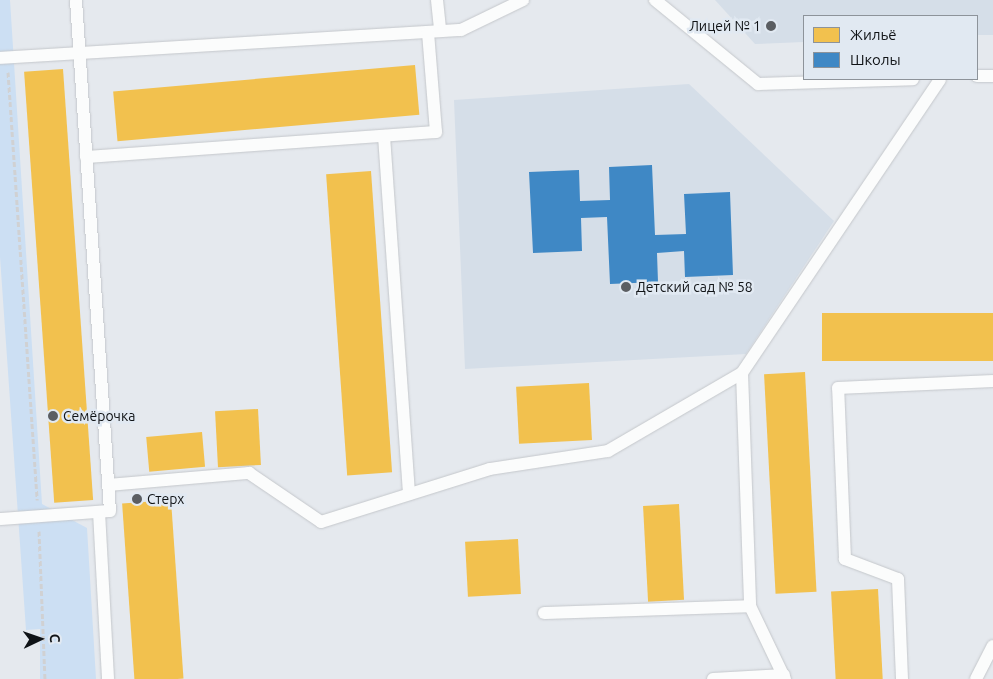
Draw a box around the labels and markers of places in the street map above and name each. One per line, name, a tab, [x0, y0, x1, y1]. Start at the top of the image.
place label: Лицей № 1	[689, 18, 761, 34]
marker: Лицей № 1	[765, 20, 777, 32]
place label: Детский сад № 58	[636, 279, 753, 295]
marker: Детский сад № 58	[620, 281, 632, 293]
place label: Семёрочка	[63, 408, 135, 424]
marker: Семёрочка	[47, 410, 59, 422]
place label: Стерх	[147, 491, 184, 507]
marker: Стерх	[131, 493, 143, 505]

